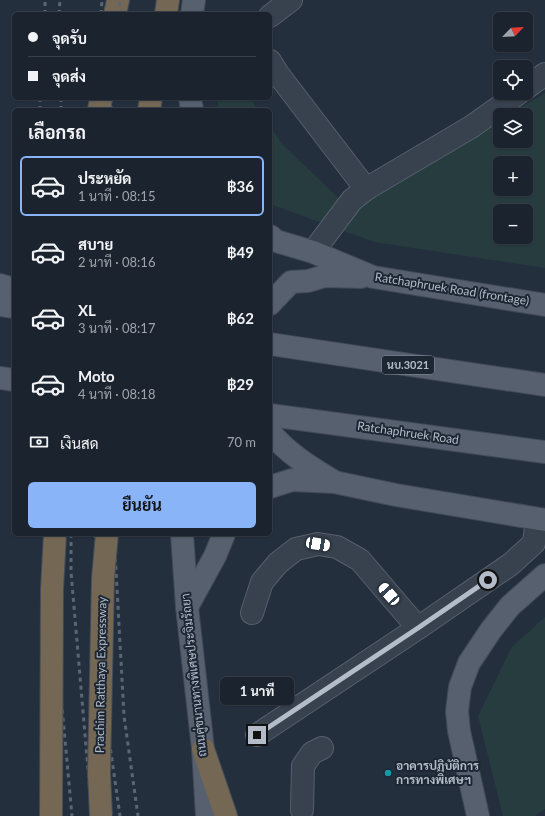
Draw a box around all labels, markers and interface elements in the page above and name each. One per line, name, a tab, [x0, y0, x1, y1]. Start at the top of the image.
north arrow	[493, 12, 533, 52]
map controls	[493, 12, 533, 244]
text: จุดรับ	[52, 29, 87, 47]
button: locate	[493, 60, 533, 100]
text: จุดส่ง	[52, 67, 86, 85]
button: layers	[493, 108, 533, 148]
text: เลือกรถ	[28, 121, 86, 143]
button: +	[493, 156, 533, 196]
icon: car	[30, 168, 66, 204]
text: ประหยัด	[78, 169, 131, 187]
text: ฿36	[226, 177, 254, 195]
text: 1 นาที · 08:15	[78, 188, 155, 204]
button: −	[493, 204, 533, 244]
icon: car	[30, 234, 66, 270]
text: สบาย	[78, 235, 113, 253]
text: ฿49	[226, 243, 254, 261]
text: 2 นาที · 08:16	[78, 254, 155, 270]
street label: Ratchaphruek Road (frontage)	[374, 269, 530, 308]
icon: car	[30, 300, 66, 336]
text: XL	[78, 301, 96, 319]
text: ฿62	[226, 309, 254, 327]
text: 3 นาที · 08:17	[78, 320, 155, 336]
road number: นบ.3021	[382, 356, 434, 374]
icon: car	[30, 366, 66, 402]
text: Moto	[78, 367, 115, 385]
text: ฿29	[226, 375, 254, 393]
text: 4 นาที · 08:18	[78, 386, 155, 402]
street label: Ratchaphruek Road	[356, 418, 460, 447]
icon: cash	[28, 431, 50, 453]
text: เงินสด	[60, 434, 99, 452]
text: 70 m	[227, 434, 256, 450]
button: ยืนยัน	[28, 482, 256, 528]
car	[305, 536, 331, 552]
route start	[479, 571, 497, 589]
car	[377, 581, 401, 607]
street label: ถนนคู่ขนานทางพิเศษประจิมรัถยา	[177, 593, 211, 757]
street label: Prachim Ratthaya Expressway	[92, 596, 109, 753]
callout: 1 นาที	[220, 677, 294, 705]
text: 1 นาที	[240, 683, 274, 699]
route end	[248, 726, 266, 744]
place label: อาคารปฏิบัติการ การทางพิเศษฯ	[396, 758, 479, 787]
marker: อาคารปฏิบัติการ การทางพิเศษฯ	[383, 768, 393, 778]

